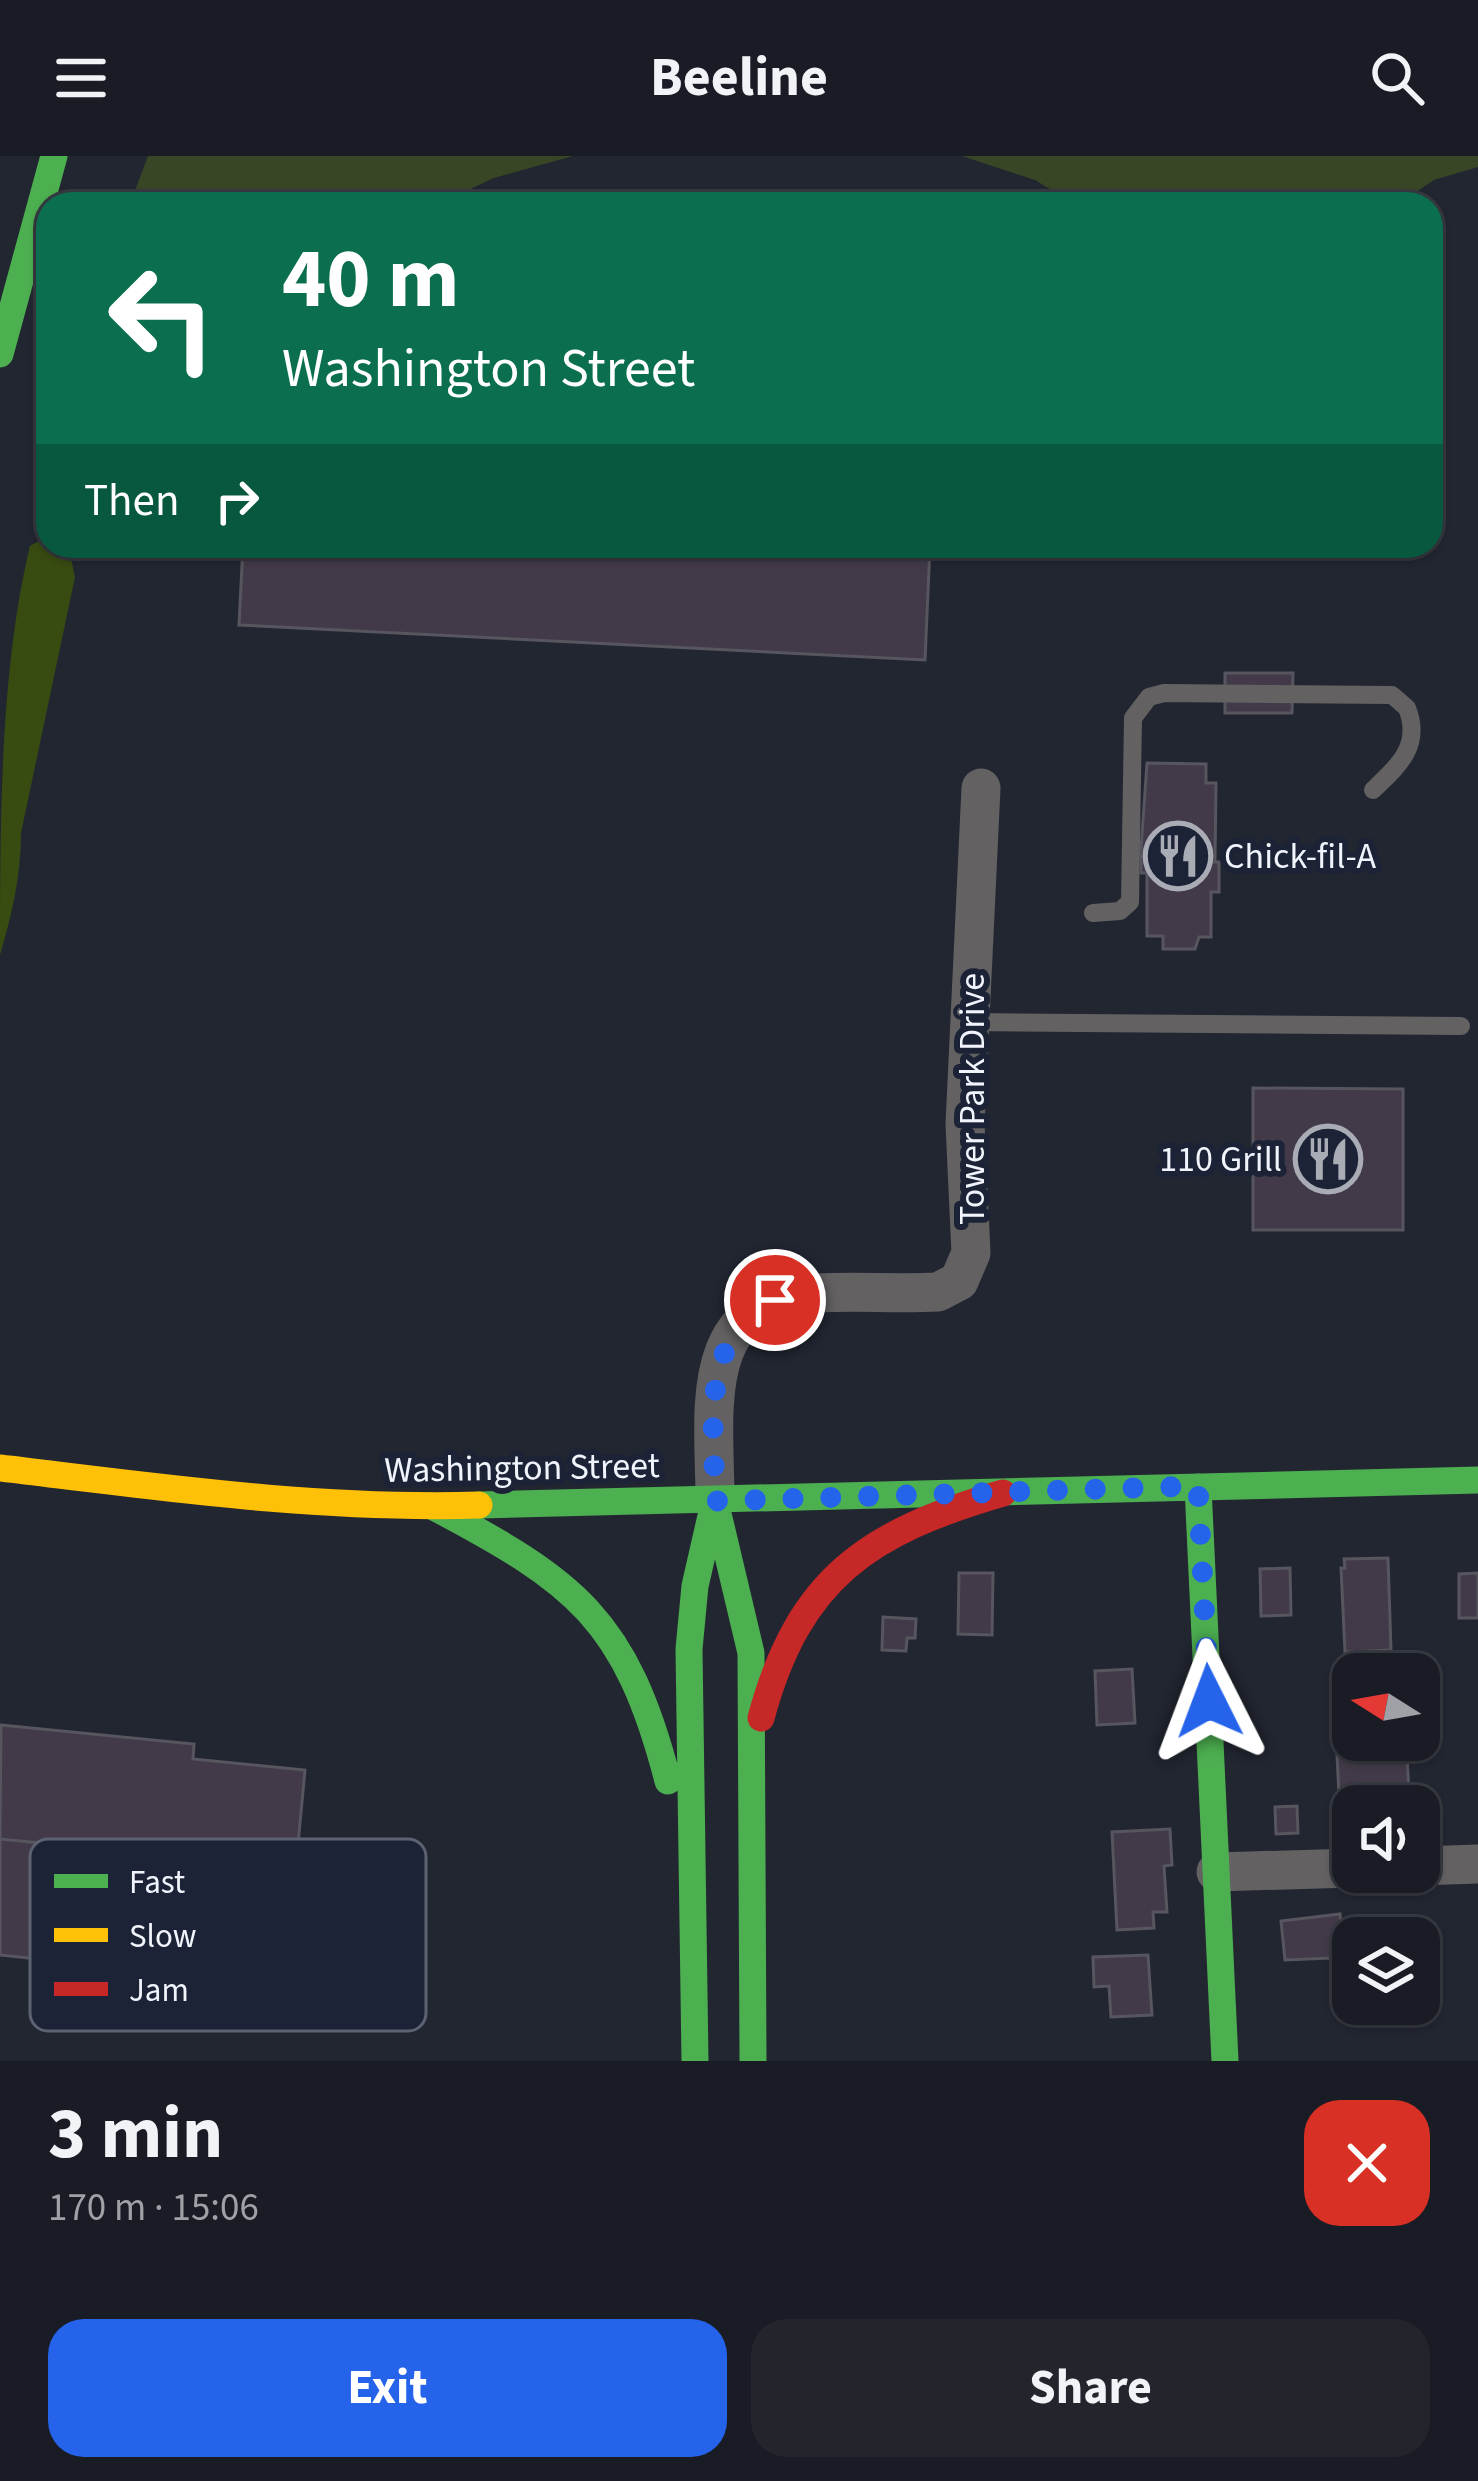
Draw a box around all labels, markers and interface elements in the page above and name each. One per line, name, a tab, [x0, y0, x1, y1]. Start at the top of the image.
text: Beeline	[650, 40, 828, 117]
icon: menu	[48, 45, 114, 111]
icon: search	[1364, 45, 1430, 111]
text: 40 m	[282, 220, 460, 340]
icon: left	[84, 240, 240, 396]
text: Washington Street	[282, 331, 695, 408]
icon: right	[204, 468, 270, 534]
text: Then	[84, 469, 180, 533]
restaurant icon: Chick-fil-A	[1143, 821, 1213, 891]
place label: Chick-fil-A	[1224, 831, 1377, 882]
street label: Tower Park Drive	[947, 973, 998, 1225]
restaurant icon: 110 Grill	[1293, 1124, 1363, 1194]
place label: 110 Grill	[1159, 1134, 1282, 1185]
pin	[724, 1249, 826, 1351]
icon: arrive	[742, 1267, 808, 1333]
street label: Washington Street	[384, 1440, 660, 1496]
position arrow	[1146, 1638, 1272, 1764]
north arrow	[1332, 1653, 1440, 1761]
map controls	[1332, 1653, 1440, 2025]
button: sound	[1332, 1785, 1440, 1893]
legend	[30, 1839, 426, 2031]
text: Fast	[129, 1859, 185, 1906]
text: Slow	[129, 1913, 197, 1960]
button: layers	[1332, 1917, 1440, 2025]
text: Jam	[129, 1967, 189, 2014]
text: 3 min	[48, 2083, 223, 2186]
button: close	[1304, 2100, 1430, 2226]
text: 170 m · 15:06	[48, 2180, 259, 2236]
button: Exit	[48, 2319, 727, 2457]
button: Share	[751, 2319, 1430, 2457]

